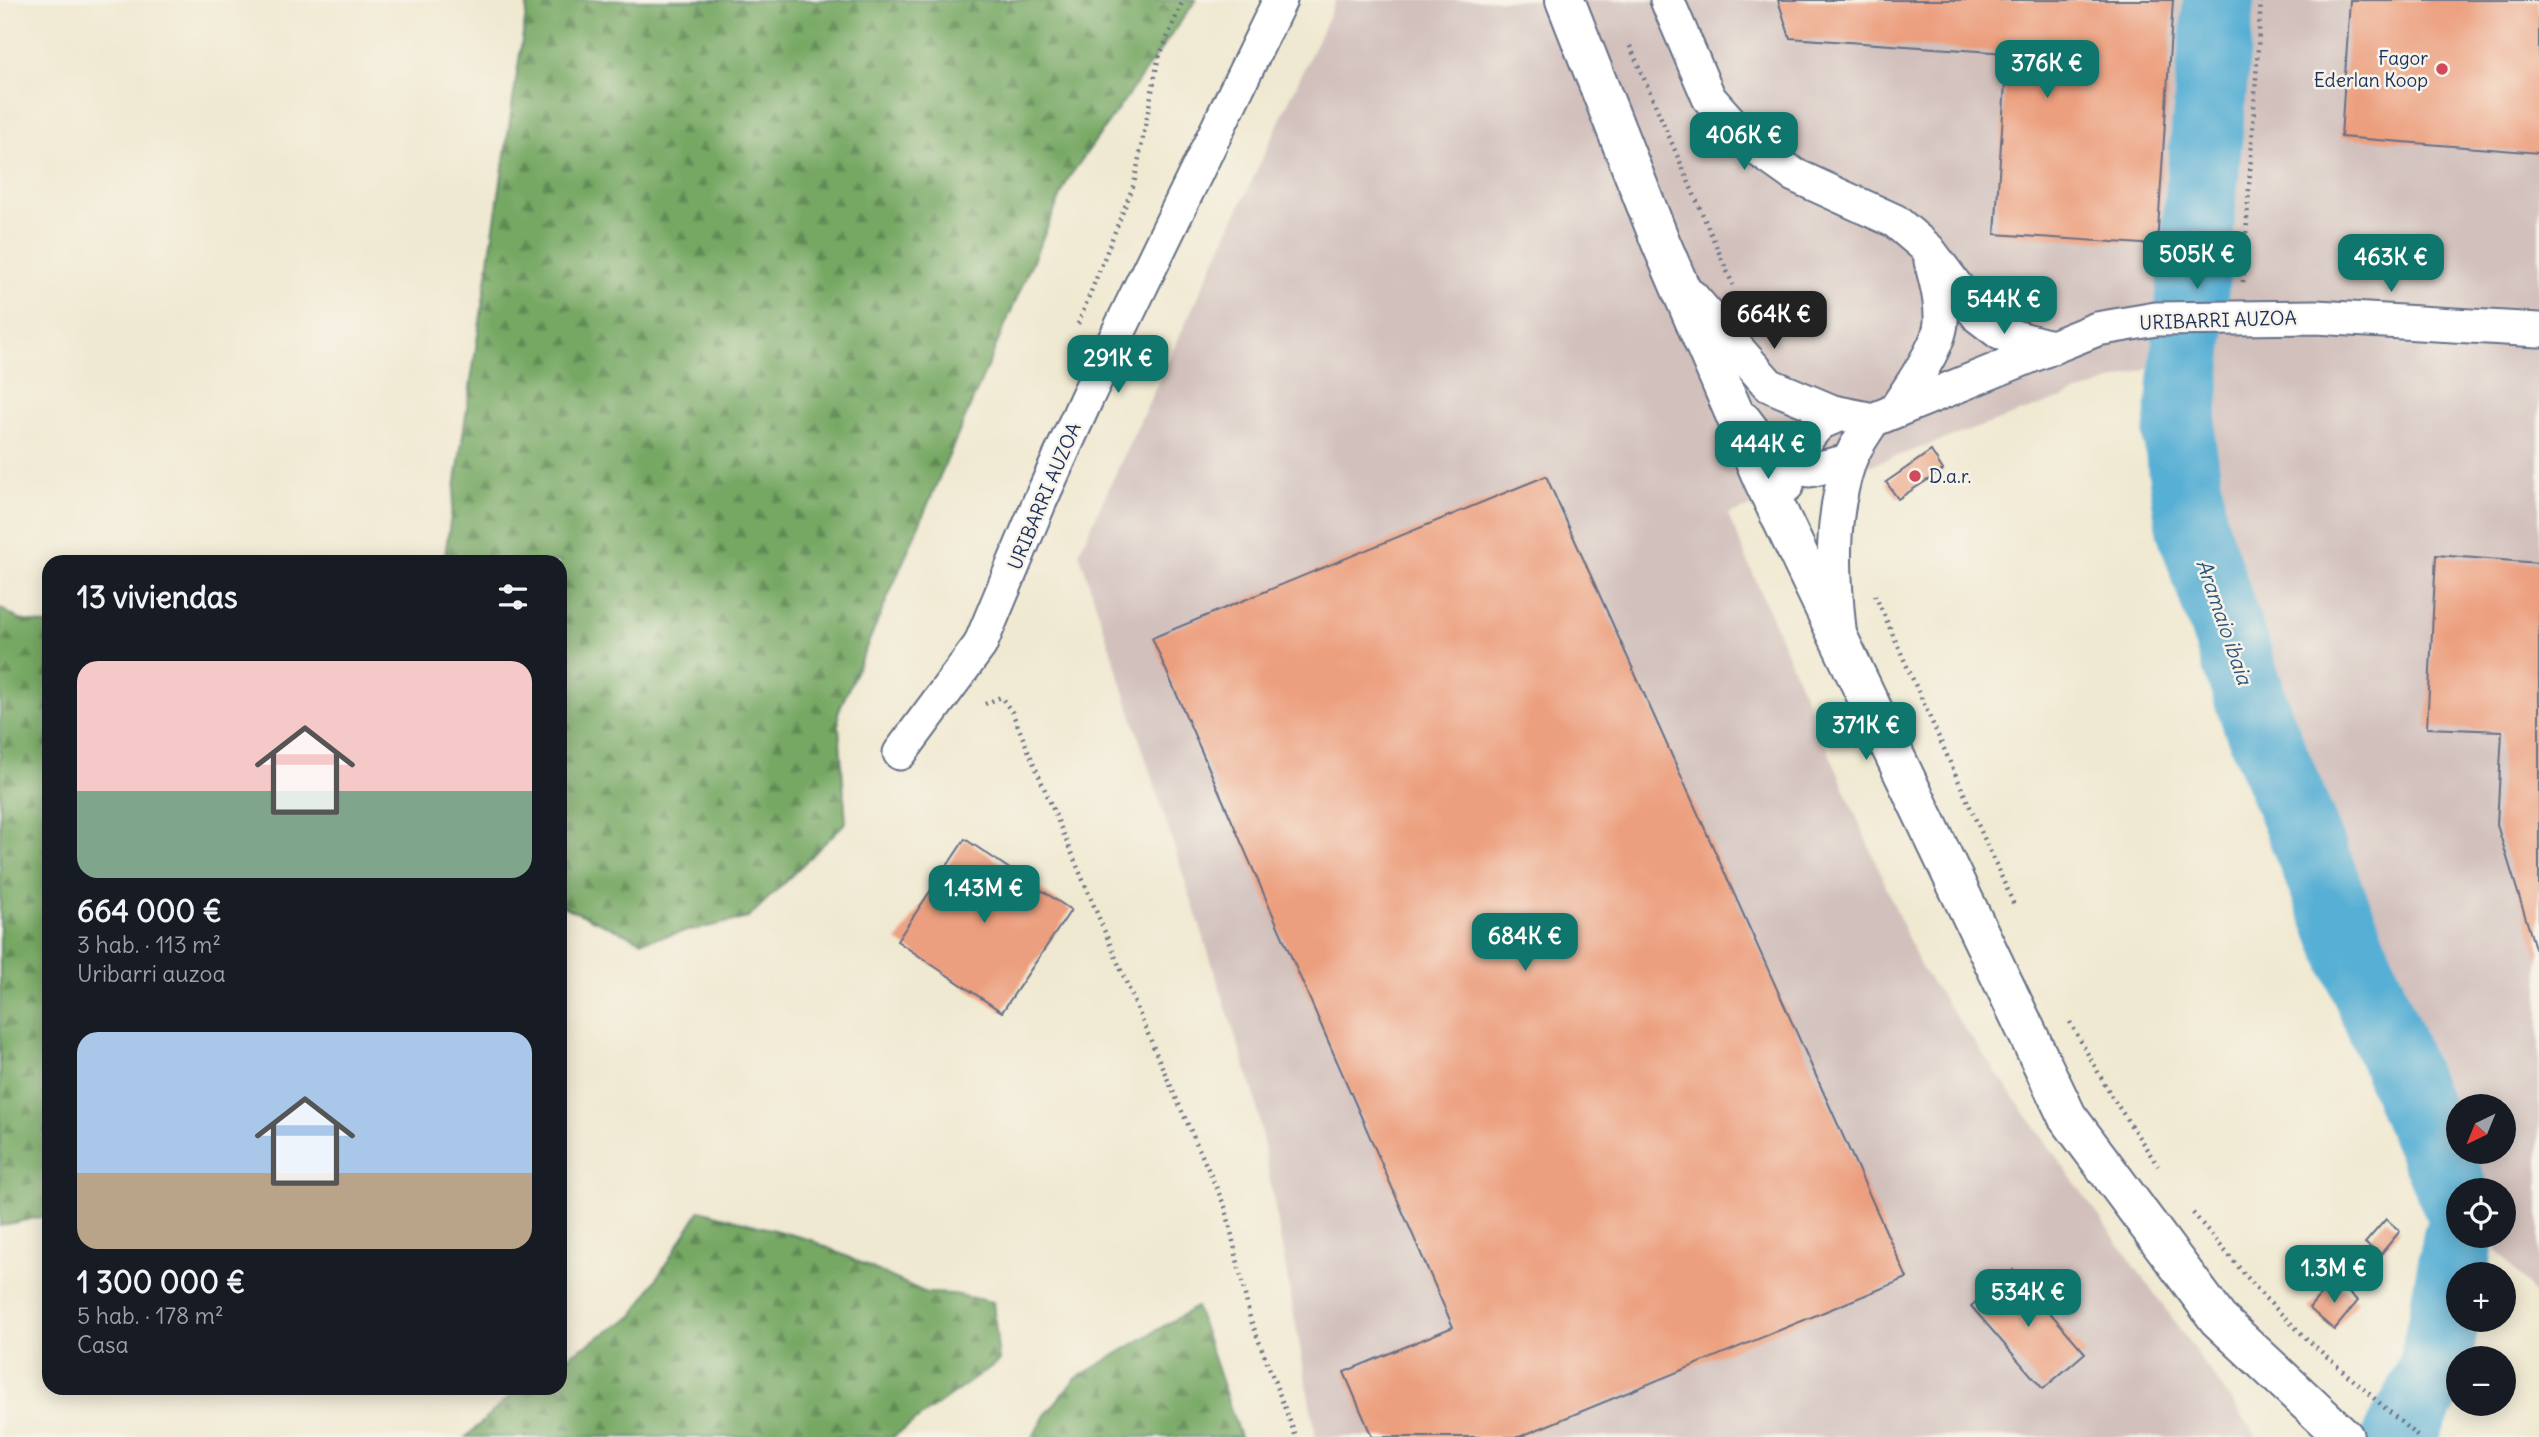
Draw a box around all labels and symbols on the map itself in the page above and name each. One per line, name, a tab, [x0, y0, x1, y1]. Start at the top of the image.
pin: 376K €	[1990, 41, 2104, 100]
place label: Fagor Ederlan Koop	[2314, 46, 2428, 92]
marker: Fagor Ederlan Koop	[2434, 61, 2450, 77]
pin: 406K €	[1687, 113, 1801, 172]
pin: 505K €	[2140, 232, 2254, 291]
pin: 463K €	[2334, 234, 2448, 294]
pin: 544K €	[1947, 276, 2061, 336]
pin: 664K €	[1717, 292, 1831, 351]
street label: URIBARRI AUZOA	[2139, 305, 2297, 335]
pin: 291K €	[1061, 336, 1175, 395]
street label: URIBARRI AUZOA	[1002, 419, 1086, 573]
pin: 444K €	[1711, 421, 1825, 481]
place label: D.a.r.	[1929, 464, 1972, 488]
marker: D.a.r.	[1907, 468, 1923, 484]
water label: Aramaio ibaia	[2190, 556, 2259, 689]
pin: 371K €	[1809, 702, 1923, 762]
pin: 1.43M €	[919, 866, 1049, 925]
pin: 684K €	[1468, 914, 1582, 973]
north arrow	[2446, 1094, 2516, 1164]
pin: 1.3M €	[2277, 1246, 2391, 1305]
pin: 534K €	[1971, 1270, 2085, 1329]

